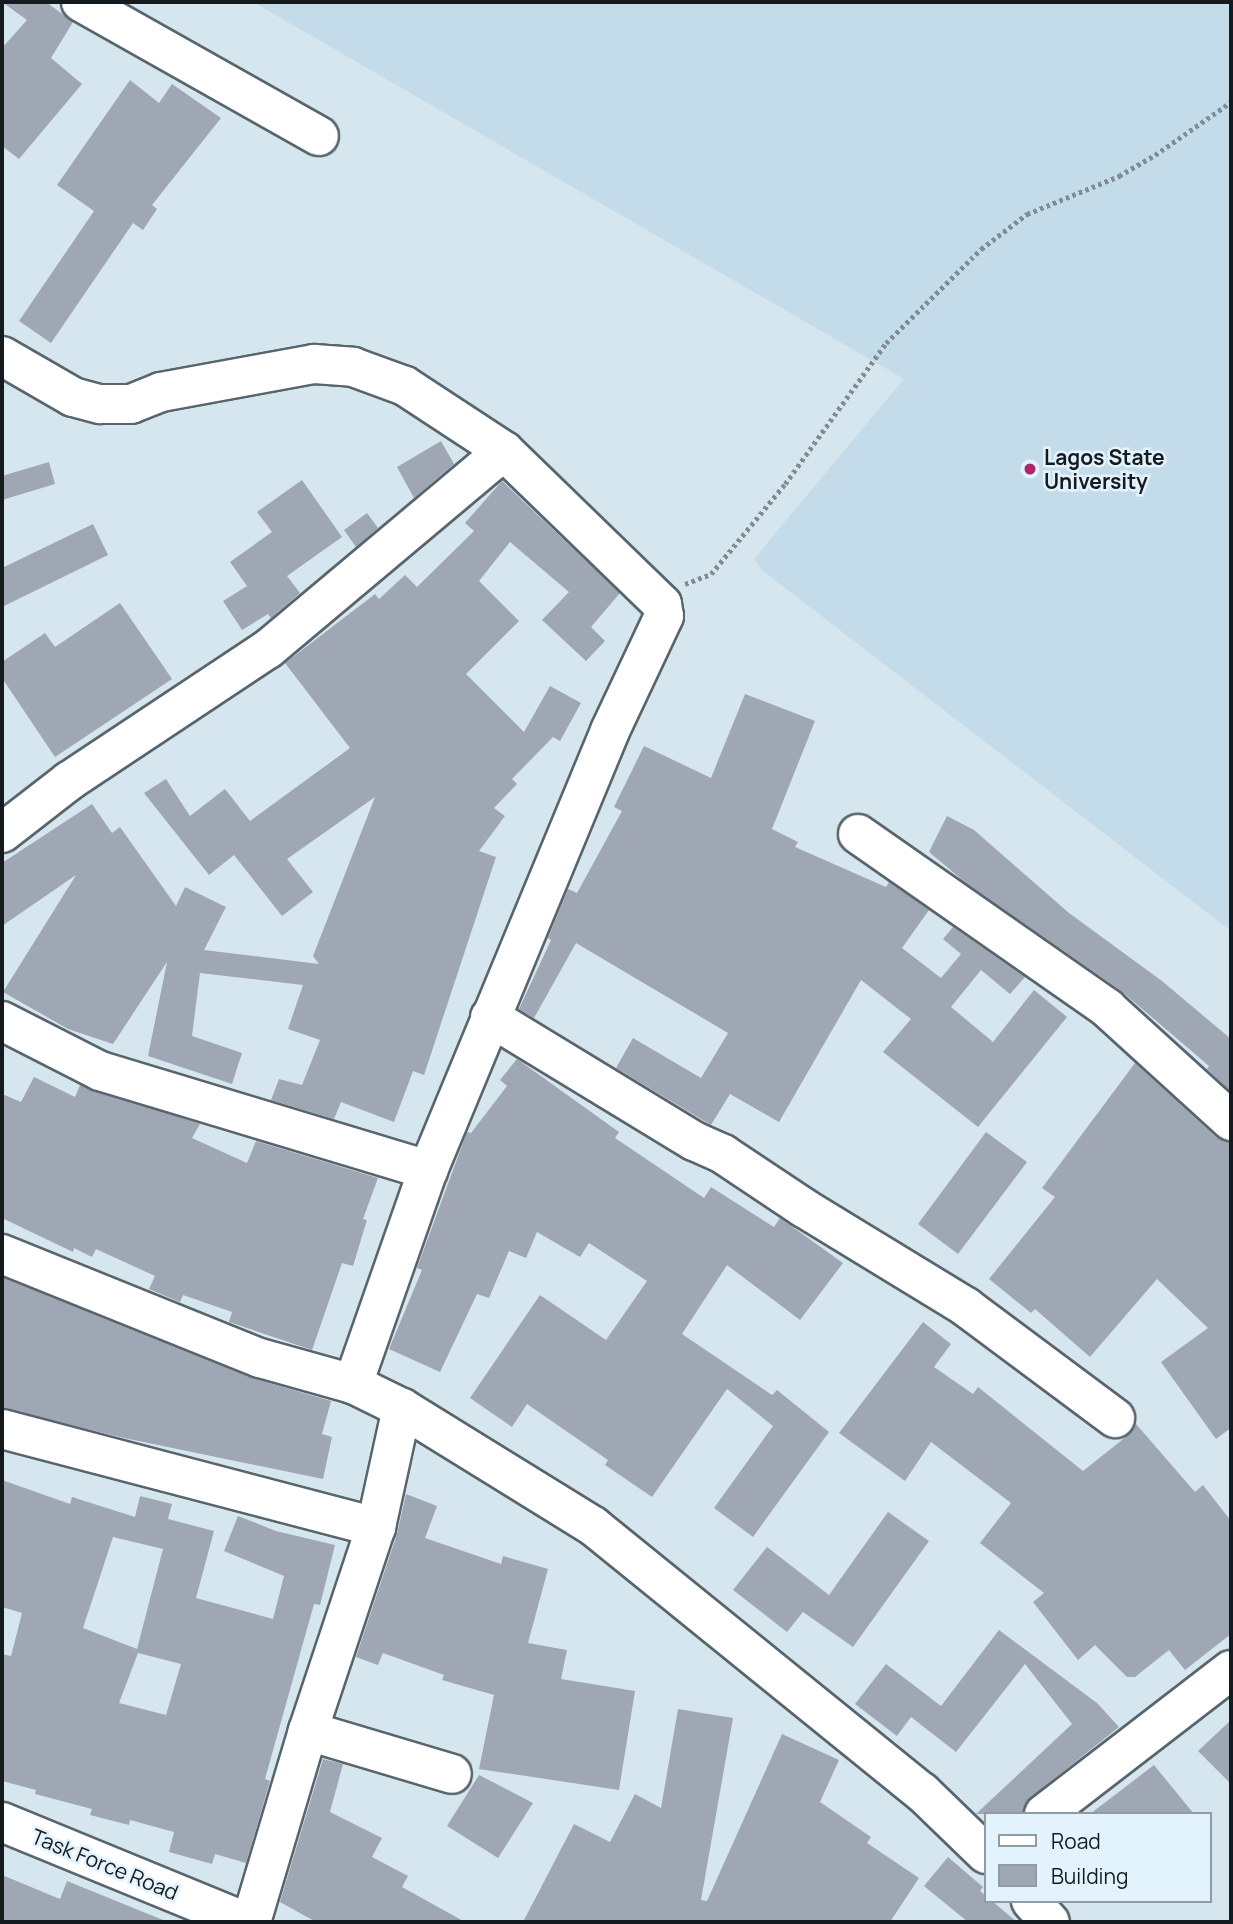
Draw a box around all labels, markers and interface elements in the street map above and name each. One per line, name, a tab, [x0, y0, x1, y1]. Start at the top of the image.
place label: Lagos State University	[1044, 444, 1165, 494]
marker: Lagos State University	[1022, 461, 1038, 477]
legend	[984, 1812, 1212, 1903]
street label: Task Force Road	[28, 1823, 182, 1905]
text: Road	[1051, 1827, 1101, 1855]
text: Building	[1051, 1862, 1128, 1890]

